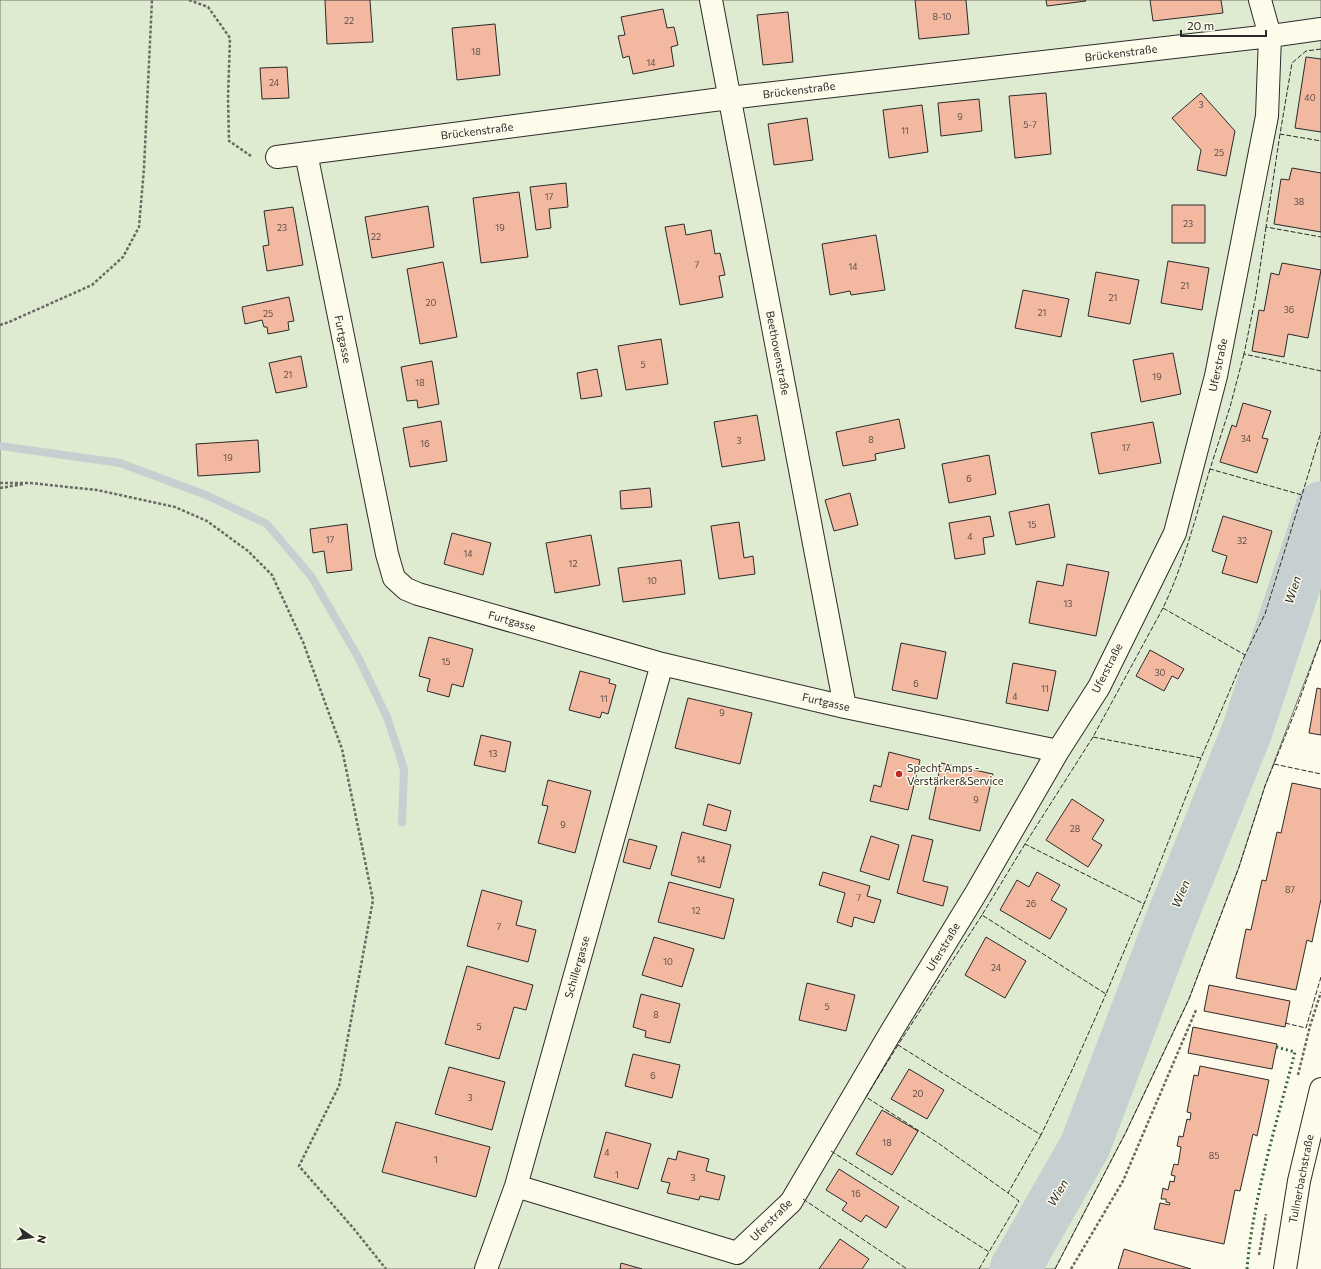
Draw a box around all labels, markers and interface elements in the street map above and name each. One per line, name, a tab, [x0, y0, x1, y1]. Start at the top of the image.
house number: 8-10	[933, 11, 952, 22]
scale bar	[1181, 12, 1266, 38]
house number: 22	[344, 15, 354, 26]
text: 20 m	[1187, 18, 1214, 32]
street label: Brückenstraße	[1084, 42, 1158, 63]
house number: 18	[471, 46, 481, 57]
house number: 14	[646, 57, 656, 68]
house number: 24	[269, 77, 280, 88]
street label: Brückenstraße	[762, 79, 836, 100]
house number: 40	[1304, 92, 1316, 103]
house number: 3	[1198, 99, 1204, 110]
house number: 9	[957, 111, 963, 122]
house number: 5-7	[1023, 119, 1037, 130]
street label: Brückenstraße	[440, 120, 514, 141]
house number: 11	[901, 125, 909, 136]
house number: 25	[1214, 147, 1224, 158]
house number: 17	[545, 191, 554, 202]
house number: 38	[1294, 196, 1304, 207]
house number: 23	[1183, 218, 1193, 229]
house number: 23	[277, 222, 287, 233]
house number: 19	[495, 222, 505, 233]
house number: 22	[371, 231, 381, 242]
house number: 7	[695, 259, 700, 270]
house number: 14	[848, 261, 858, 272]
house number: 21	[1181, 280, 1189, 291]
house number: 21	[1109, 292, 1117, 303]
house number: 20	[426, 297, 437, 308]
house number: 36	[1284, 304, 1294, 315]
house number: 21	[1038, 307, 1046, 318]
house number: 25	[263, 308, 273, 319]
street label: Beethovenstraße	[764, 310, 793, 396]
street label: Furtgasse	[332, 314, 355, 364]
street label: Uferstraße	[1206, 337, 1230, 393]
house number: 5	[640, 359, 646, 370]
house number: 21	[284, 369, 292, 380]
house number: 19	[1152, 371, 1162, 382]
house number: 18	[415, 377, 425, 388]
house number: 34	[1241, 433, 1252, 444]
house number: 8	[868, 434, 874, 445]
house number: 3	[736, 435, 742, 446]
house number: 16	[420, 438, 430, 449]
house number: 17	[1122, 442, 1131, 453]
house number: 19	[223, 452, 233, 463]
house number: 6	[966, 473, 972, 484]
house number: 15	[1027, 519, 1037, 530]
house number: 4	[967, 531, 973, 542]
house number: 17	[326, 534, 335, 545]
house number: 32	[1237, 535, 1247, 546]
house number: 14	[463, 548, 473, 559]
house number: 12	[569, 558, 577, 569]
water label: Wien	[1281, 574, 1303, 605]
house number: 10	[647, 575, 657, 586]
house number: 13	[1064, 598, 1072, 609]
street label: Furtgasse	[487, 608, 537, 634]
street label: Uferstraße	[1088, 641, 1125, 695]
house number: 15	[441, 656, 451, 667]
house number: 30	[1154, 667, 1166, 678]
house number: 6	[913, 678, 919, 689]
house number: 11	[1041, 683, 1049, 694]
street label: Furtgasse	[801, 690, 851, 713]
house number: 4	[1012, 691, 1018, 702]
house number: 11	[600, 693, 608, 704]
house number: 9	[719, 707, 725, 718]
house number: 13	[489, 748, 497, 759]
place label: Specht Amps - Verstärker&Service	[907, 761, 1004, 787]
marker: Specht Amps - Verstärker&Service	[894, 769, 904, 779]
house number: 9	[973, 794, 979, 805]
house number: 9	[560, 819, 566, 830]
house number: 28	[1070, 823, 1080, 834]
house number: 14	[696, 854, 706, 865]
water label: Wien	[1168, 878, 1192, 909]
house number: 87	[1285, 884, 1295, 895]
house number: 7	[857, 892, 862, 903]
house number: 26	[1026, 898, 1036, 909]
house number: 12	[692, 905, 700, 916]
street label: Uferstraße	[923, 920, 962, 973]
house number: 7	[497, 921, 502, 932]
street label: Schillergasse	[561, 934, 592, 1000]
house number: 10	[663, 956, 673, 967]
house number: 24	[991, 962, 1002, 973]
house number: 5	[824, 1001, 830, 1012]
house number: 8	[653, 1009, 659, 1020]
house number: 5	[476, 1021, 482, 1032]
house number: 6	[650, 1070, 656, 1081]
house number: 20	[913, 1088, 924, 1099]
house number: 3	[467, 1092, 473, 1103]
street label: Tullnerbachstraße	[1286, 1133, 1316, 1224]
house number: 18	[882, 1137, 892, 1148]
house number: 4	[604, 1147, 610, 1158]
house number: 85	[1209, 1150, 1219, 1161]
house number: 1	[434, 1154, 438, 1165]
house number: 1	[615, 1169, 619, 1180]
house number: 3	[690, 1172, 696, 1183]
water label: Wien	[1044, 1177, 1070, 1208]
house number: 16	[851, 1188, 861, 1199]
street label: Uferstraße	[747, 1196, 795, 1243]
north arrow	[12, 1217, 52, 1257]
text: N	[35, 1234, 49, 1245]

